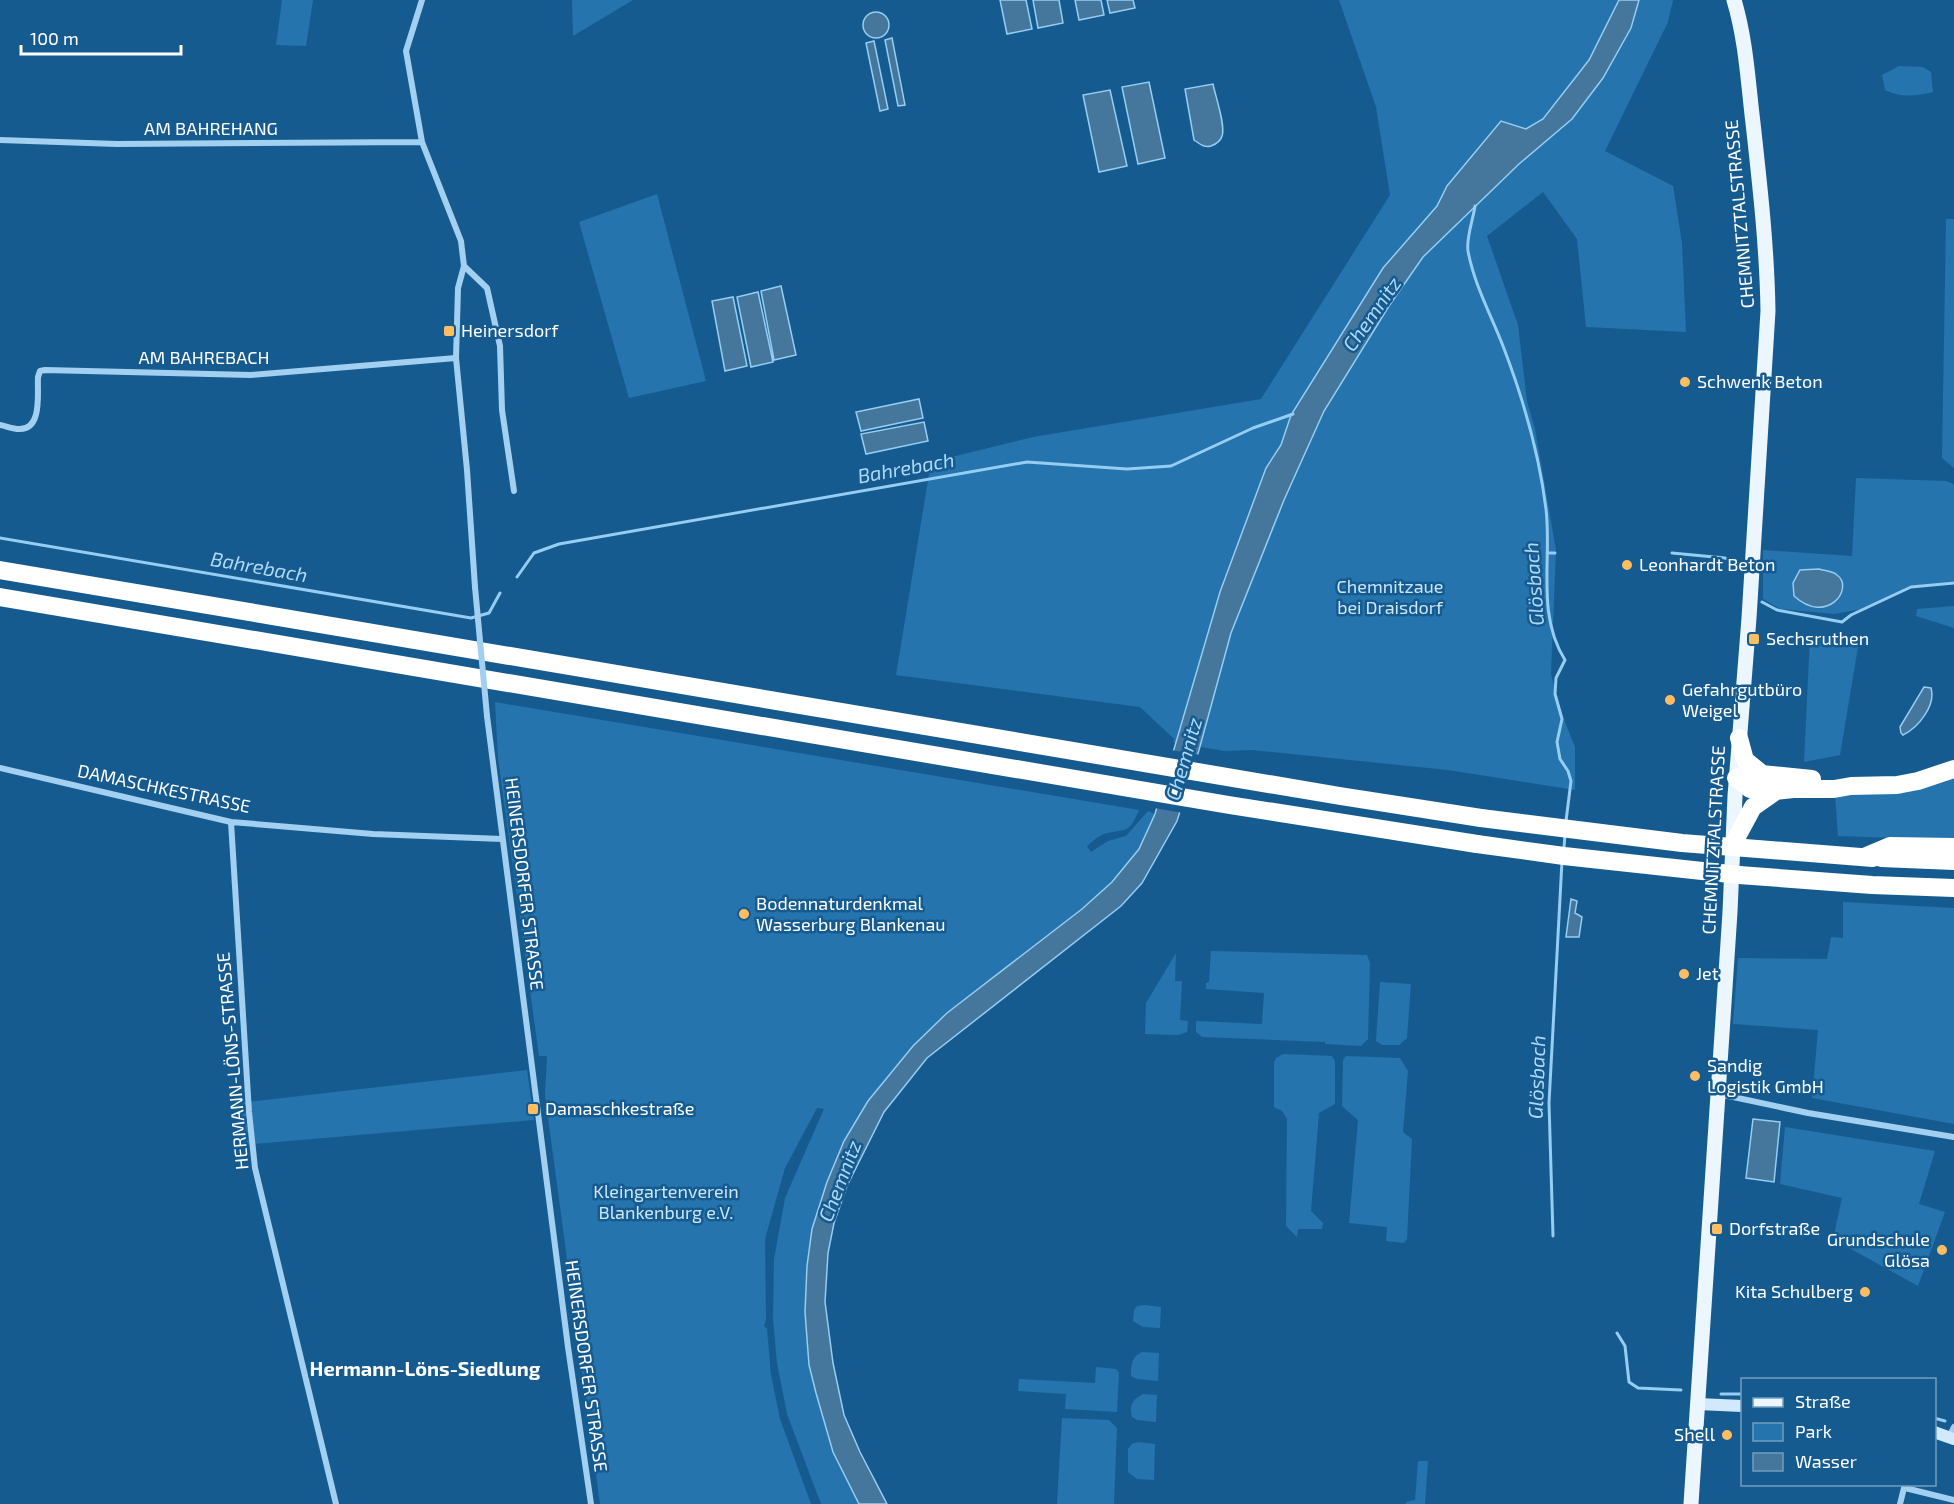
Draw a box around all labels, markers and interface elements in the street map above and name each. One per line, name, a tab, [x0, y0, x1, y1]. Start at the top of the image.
scale bar	[21, 18, 182, 56]
text: 100 m	[30, 27, 79, 49]
street label: AM BAHREHANG	[144, 117, 278, 139]
street label: CHEMNITZTALSTRASSE	[1720, 119, 1758, 309]
water label: Chemnitz	[1337, 272, 1405, 355]
place label: Heinersdorf	[461, 319, 559, 341]
marker: Heinersdorf	[442, 324, 456, 338]
street label: AM BAHREBACH	[138, 346, 270, 368]
place label: Schwenk Beton	[1697, 370, 1823, 392]
marker: Schwenk Beton	[1678, 375, 1692, 389]
water label: Bahrebach	[855, 447, 956, 487]
water label: Glösbach	[1518, 541, 1548, 627]
water label: Bahrebach	[209, 546, 310, 586]
place label: Leonhardt Beton	[1639, 553, 1776, 575]
marker: Leonhardt Beton	[1620, 558, 1634, 572]
park label: Chemnitzaue bei Draisdorf	[1337, 575, 1444, 618]
place label: Sechsruthen	[1766, 627, 1869, 649]
marker: Sechsruthen	[1747, 632, 1761, 646]
place label: Gefahrgutbüro Weigel	[1682, 678, 1802, 721]
marker: Gefahrgutbüro Weigel	[1663, 693, 1677, 707]
water label: Chemnitz	[1160, 714, 1206, 803]
street label: CHEMNITZTALSTRASSE	[1697, 745, 1729, 935]
street label: DAMASCHKESTRASSE	[76, 759, 253, 817]
street label: HEINERSDORFER STRASSE	[501, 776, 549, 991]
place label: Bodennaturdenkmal Wasserburg Blankenau	[756, 892, 946, 935]
marker: Bodennaturdenkmal Wasserburg Blankenau	[737, 907, 751, 921]
street label: HERMANN-LÖNS-STRASSE	[212, 951, 252, 1171]
place label: Jet	[1696, 962, 1719, 984]
marker: Jet	[1677, 967, 1691, 981]
water label: Glösbach	[1523, 1035, 1549, 1119]
place label: Sandig Logistik GmbH	[1707, 1054, 1824, 1097]
marker: Sandig Logistik GmbH	[1688, 1069, 1702, 1083]
place label: Damaschkestraße	[545, 1097, 694, 1119]
marker: Damaschkestraße	[526, 1102, 540, 1116]
water label: Chemnitz	[813, 1137, 866, 1225]
park label: Kleingartenverein Blankenburg e.V.	[593, 1180, 739, 1223]
place label: Dorfstraße	[1729, 1217, 1820, 1239]
marker: Dorfstraße	[1710, 1222, 1724, 1236]
place label: Grundschule Glösa	[1827, 1228, 1930, 1271]
marker: Grundschule Glösa	[1935, 1243, 1949, 1257]
street label: HEINERSDORFER STRASSE	[561, 1258, 613, 1473]
place label: Kita Schulberg	[1735, 1280, 1853, 1302]
marker: Kita Schulberg	[1858, 1285, 1872, 1299]
district label: Hermann-Löns-Siedlung	[310, 1356, 541, 1380]
legend	[1741, 1378, 1936, 1486]
text: Straße	[1795, 1390, 1851, 1412]
text: Park	[1795, 1420, 1832, 1442]
place label: Shell	[1674, 1423, 1716, 1445]
marker: Shell	[1720, 1428, 1734, 1442]
text: Wasser	[1795, 1450, 1857, 1472]

